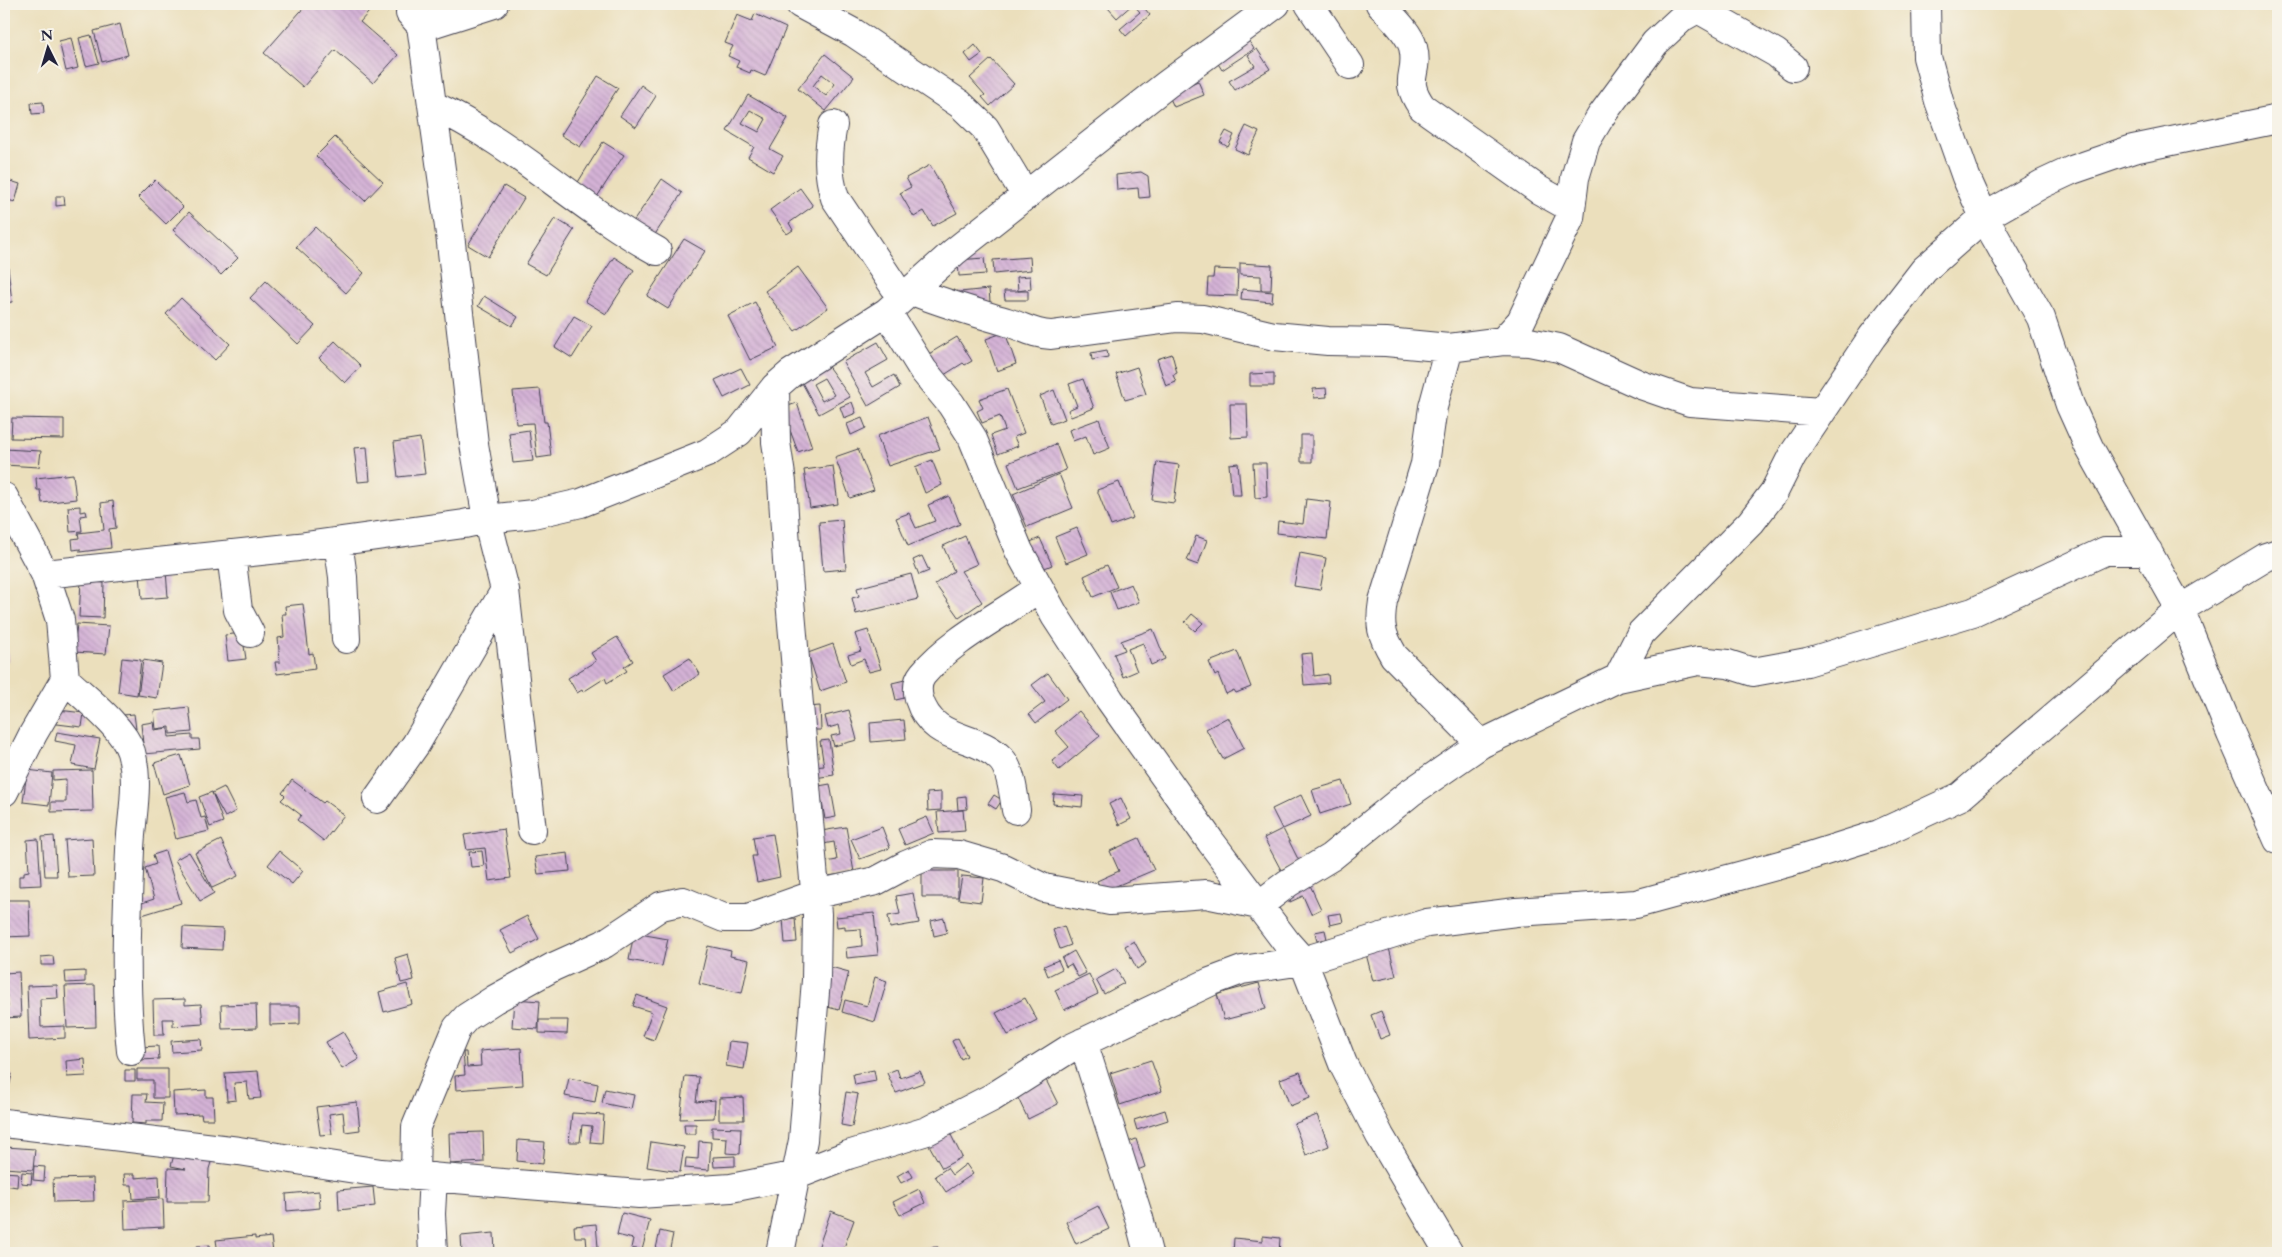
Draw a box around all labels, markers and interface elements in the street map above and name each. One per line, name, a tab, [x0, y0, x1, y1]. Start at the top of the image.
north arrow	[22, 22, 72, 72]
text: N	[40, 26, 54, 46]

